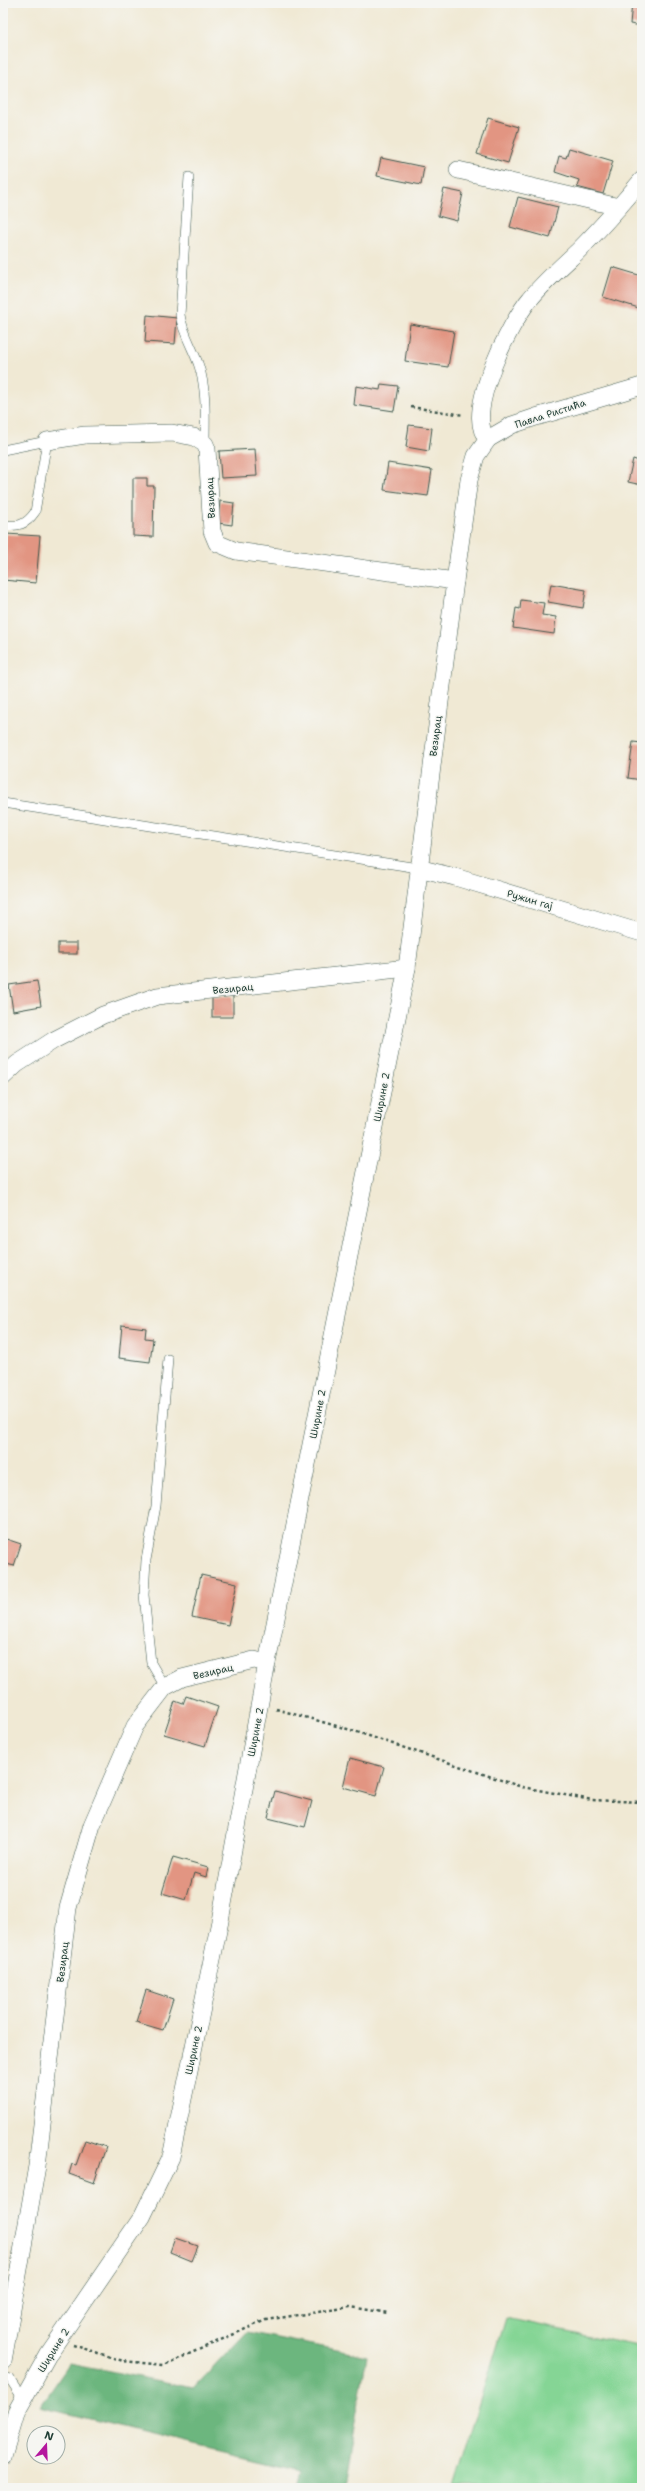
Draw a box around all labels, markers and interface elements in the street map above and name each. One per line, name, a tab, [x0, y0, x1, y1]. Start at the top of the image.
street label: Павла Ристића	[513, 396, 588, 431]
street label: Везирац	[203, 477, 218, 519]
street label: Везирац	[427, 715, 444, 757]
street label: Ружин гај	[505, 887, 555, 912]
street label: Везирац	[212, 980, 254, 997]
street label: Ширине 2	[370, 1071, 393, 1123]
street label: Ширине 2	[306, 1388, 329, 1440]
street label: Везирац	[192, 1661, 235, 1682]
street label: Ширине 2	[244, 1706, 267, 1758]
street label: Везирац	[54, 1941, 71, 1983]
street label: Ширине 2	[182, 2024, 205, 2076]
street label: Ширине 2	[35, 2326, 72, 2375]
north arrow	[26, 2425, 66, 2465]
text: N	[43, 2428, 56, 2445]

